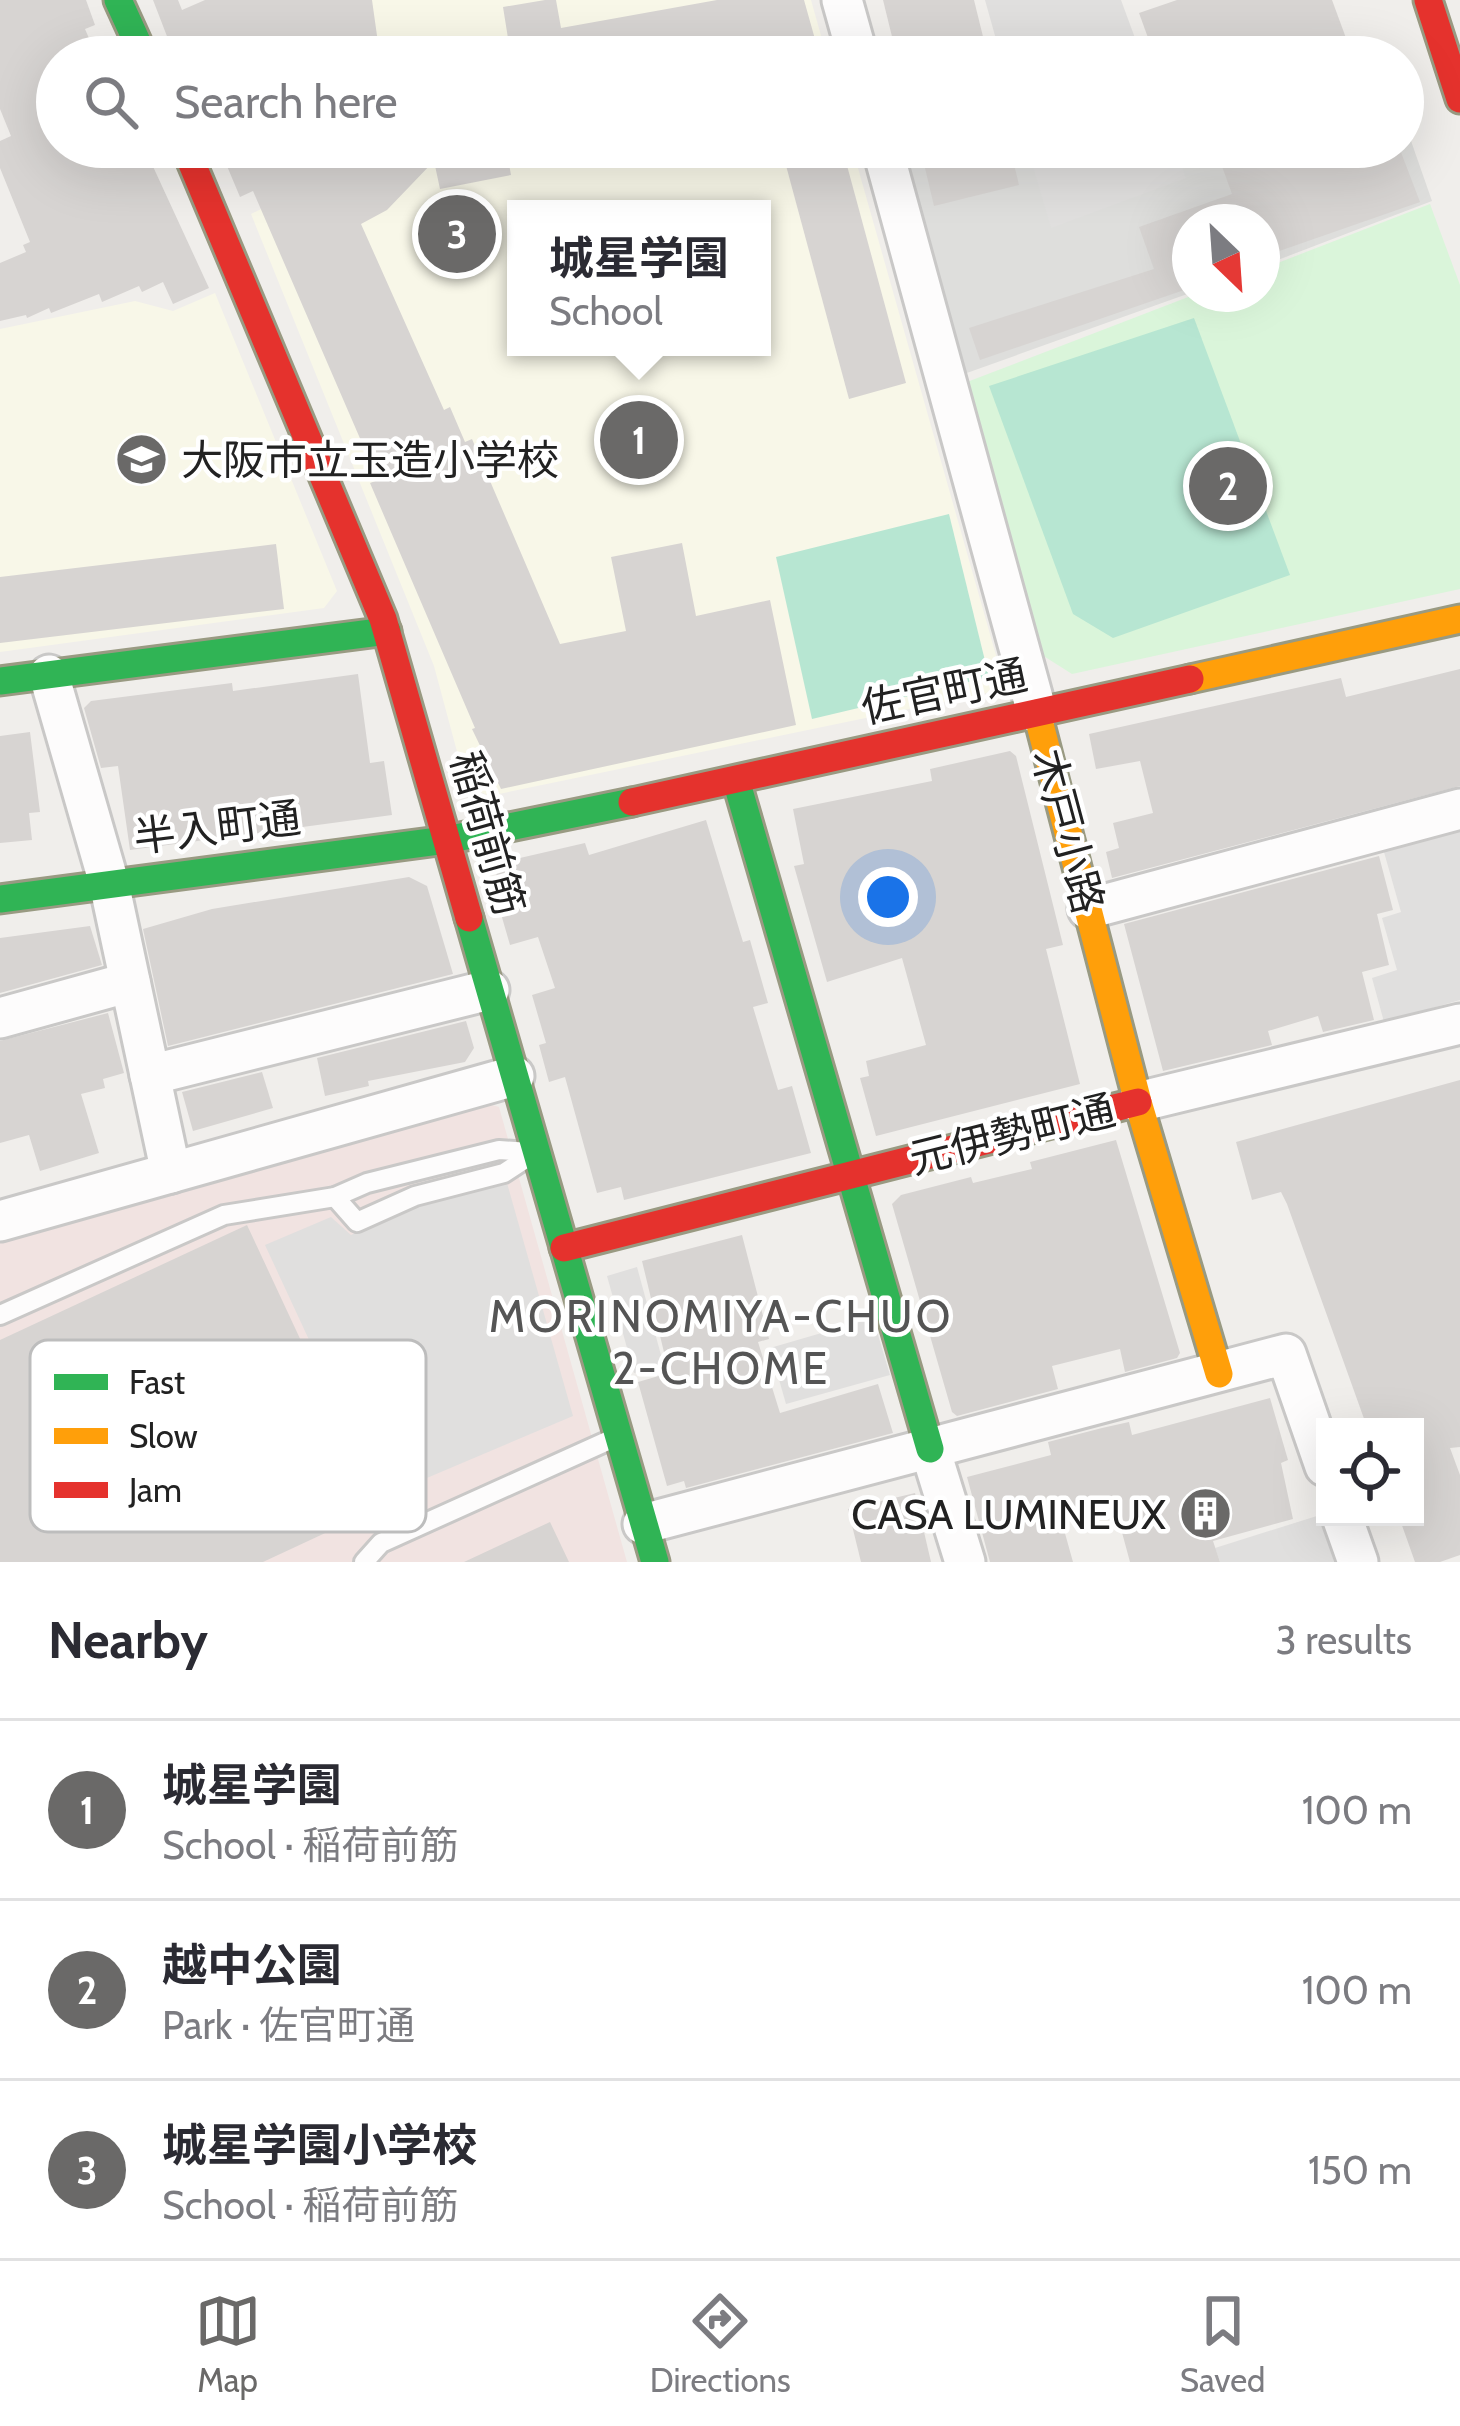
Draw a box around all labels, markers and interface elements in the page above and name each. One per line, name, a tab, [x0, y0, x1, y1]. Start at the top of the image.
search box	[36, 36, 1424, 168]
icon: search	[78, 69, 144, 135]
text: Search here	[174, 75, 398, 129]
pin: 3	[418, 189, 496, 279]
popup	[507, 200, 771, 356]
north arrow	[1172, 204, 1280, 312]
text: 城星学園	[549, 231, 729, 285]
text: School	[549, 287, 663, 335]
pin: 1	[600, 395, 678, 485]
school or university icon: 大阪市立玉造小学校	[114, 432, 170, 488]
place label: 大阪市立玉造小学校	[181, 434, 559, 486]
pin: 2	[1189, 441, 1267, 531]
street label: 佐官町通	[856, 648, 1032, 734]
street label: 木戸小路	[1021, 743, 1115, 919]
street label: 稲荷前筋	[440, 745, 536, 921]
street label: 半入町通	[130, 791, 304, 863]
your location	[858, 867, 918, 927]
street label: 元伊勢町通	[904, 1083, 1120, 1185]
district label: MORINOMIYA-CHUO 2-CHOME	[489, 1289, 953, 1395]
legend	[30, 1340, 426, 1532]
text: Fast	[129, 1362, 185, 1402]
text: Slow	[129, 1416, 198, 1456]
map controls	[1316, 1418, 1424, 1526]
button: locate	[1316, 1418, 1424, 1526]
text: Jam	[128, 1470, 182, 1510]
building icon: CASA LUMINEUX	[1177, 1486, 1233, 1542]
place label: CASA LUMINEUX	[851, 1488, 1166, 1540]
text: Nearby	[48, 1609, 208, 1671]
text: 3 results	[1275, 1616, 1412, 1664]
text: 城星学園	[162, 1758, 342, 1812]
text: 1	[80, 1786, 94, 1834]
text: 100 m	[1302, 1786, 1412, 1834]
text: School · 稲荷前筋	[162, 1821, 459, 1869]
text: 越中公園	[162, 1938, 342, 1992]
text: 2	[77, 1966, 97, 2014]
text: 100 m	[1302, 1966, 1412, 2014]
text: Park · 佐官町通	[162, 2001, 415, 2049]
text: 城星学園小学校	[162, 2118, 477, 2172]
text: 3	[76, 2146, 98, 2194]
text: 150 m	[1308, 2146, 1412, 2194]
text: School · 稲荷前筋	[162, 2181, 459, 2229]
tab: Map	[195, 2288, 261, 2400]
tab: Directions	[650, 2288, 791, 2400]
tab: Saved	[1180, 2288, 1265, 2400]

